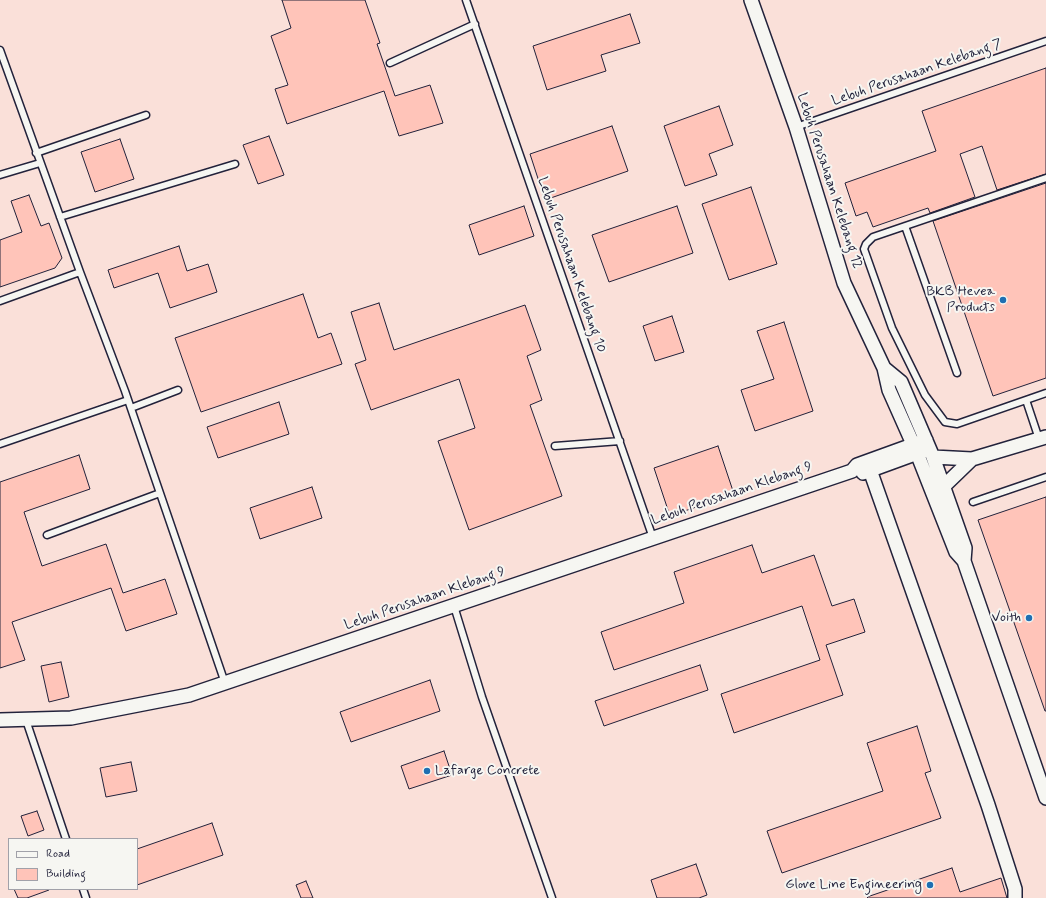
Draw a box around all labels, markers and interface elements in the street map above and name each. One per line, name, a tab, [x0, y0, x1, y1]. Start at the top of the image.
street label: Lebuh Perusahaan Kelebang 7	[830, 36, 1004, 110]
street label: Lebuh Perusahaan Kelebang 12	[793, 91, 865, 271]
street label: Lebuh Perusahaan Kelebang 10	[533, 175, 609, 355]
place label: BKB Hevea Products	[926, 284, 995, 316]
marker: BKB Hevea Products	[998, 295, 1008, 305]
street label: Lebuh Perusahaan Klebang 9	[649, 459, 815, 529]
street label: Lebuh Perusahaan Klebang 9	[342, 564, 508, 634]
place label: Voith	[991, 610, 1021, 626]
marker: Voith	[1024, 613, 1034, 623]
place label: Lafarge Concrete	[435, 763, 540, 779]
marker: Lafarge Concrete	[422, 766, 432, 776]
legend	[8, 838, 138, 890]
text: Road	[46, 846, 70, 862]
text: Building	[46, 866, 86, 882]
place label: Glove Line Engineering	[785, 877, 922, 893]
marker: Glove Line Engineering	[925, 880, 935, 890]

